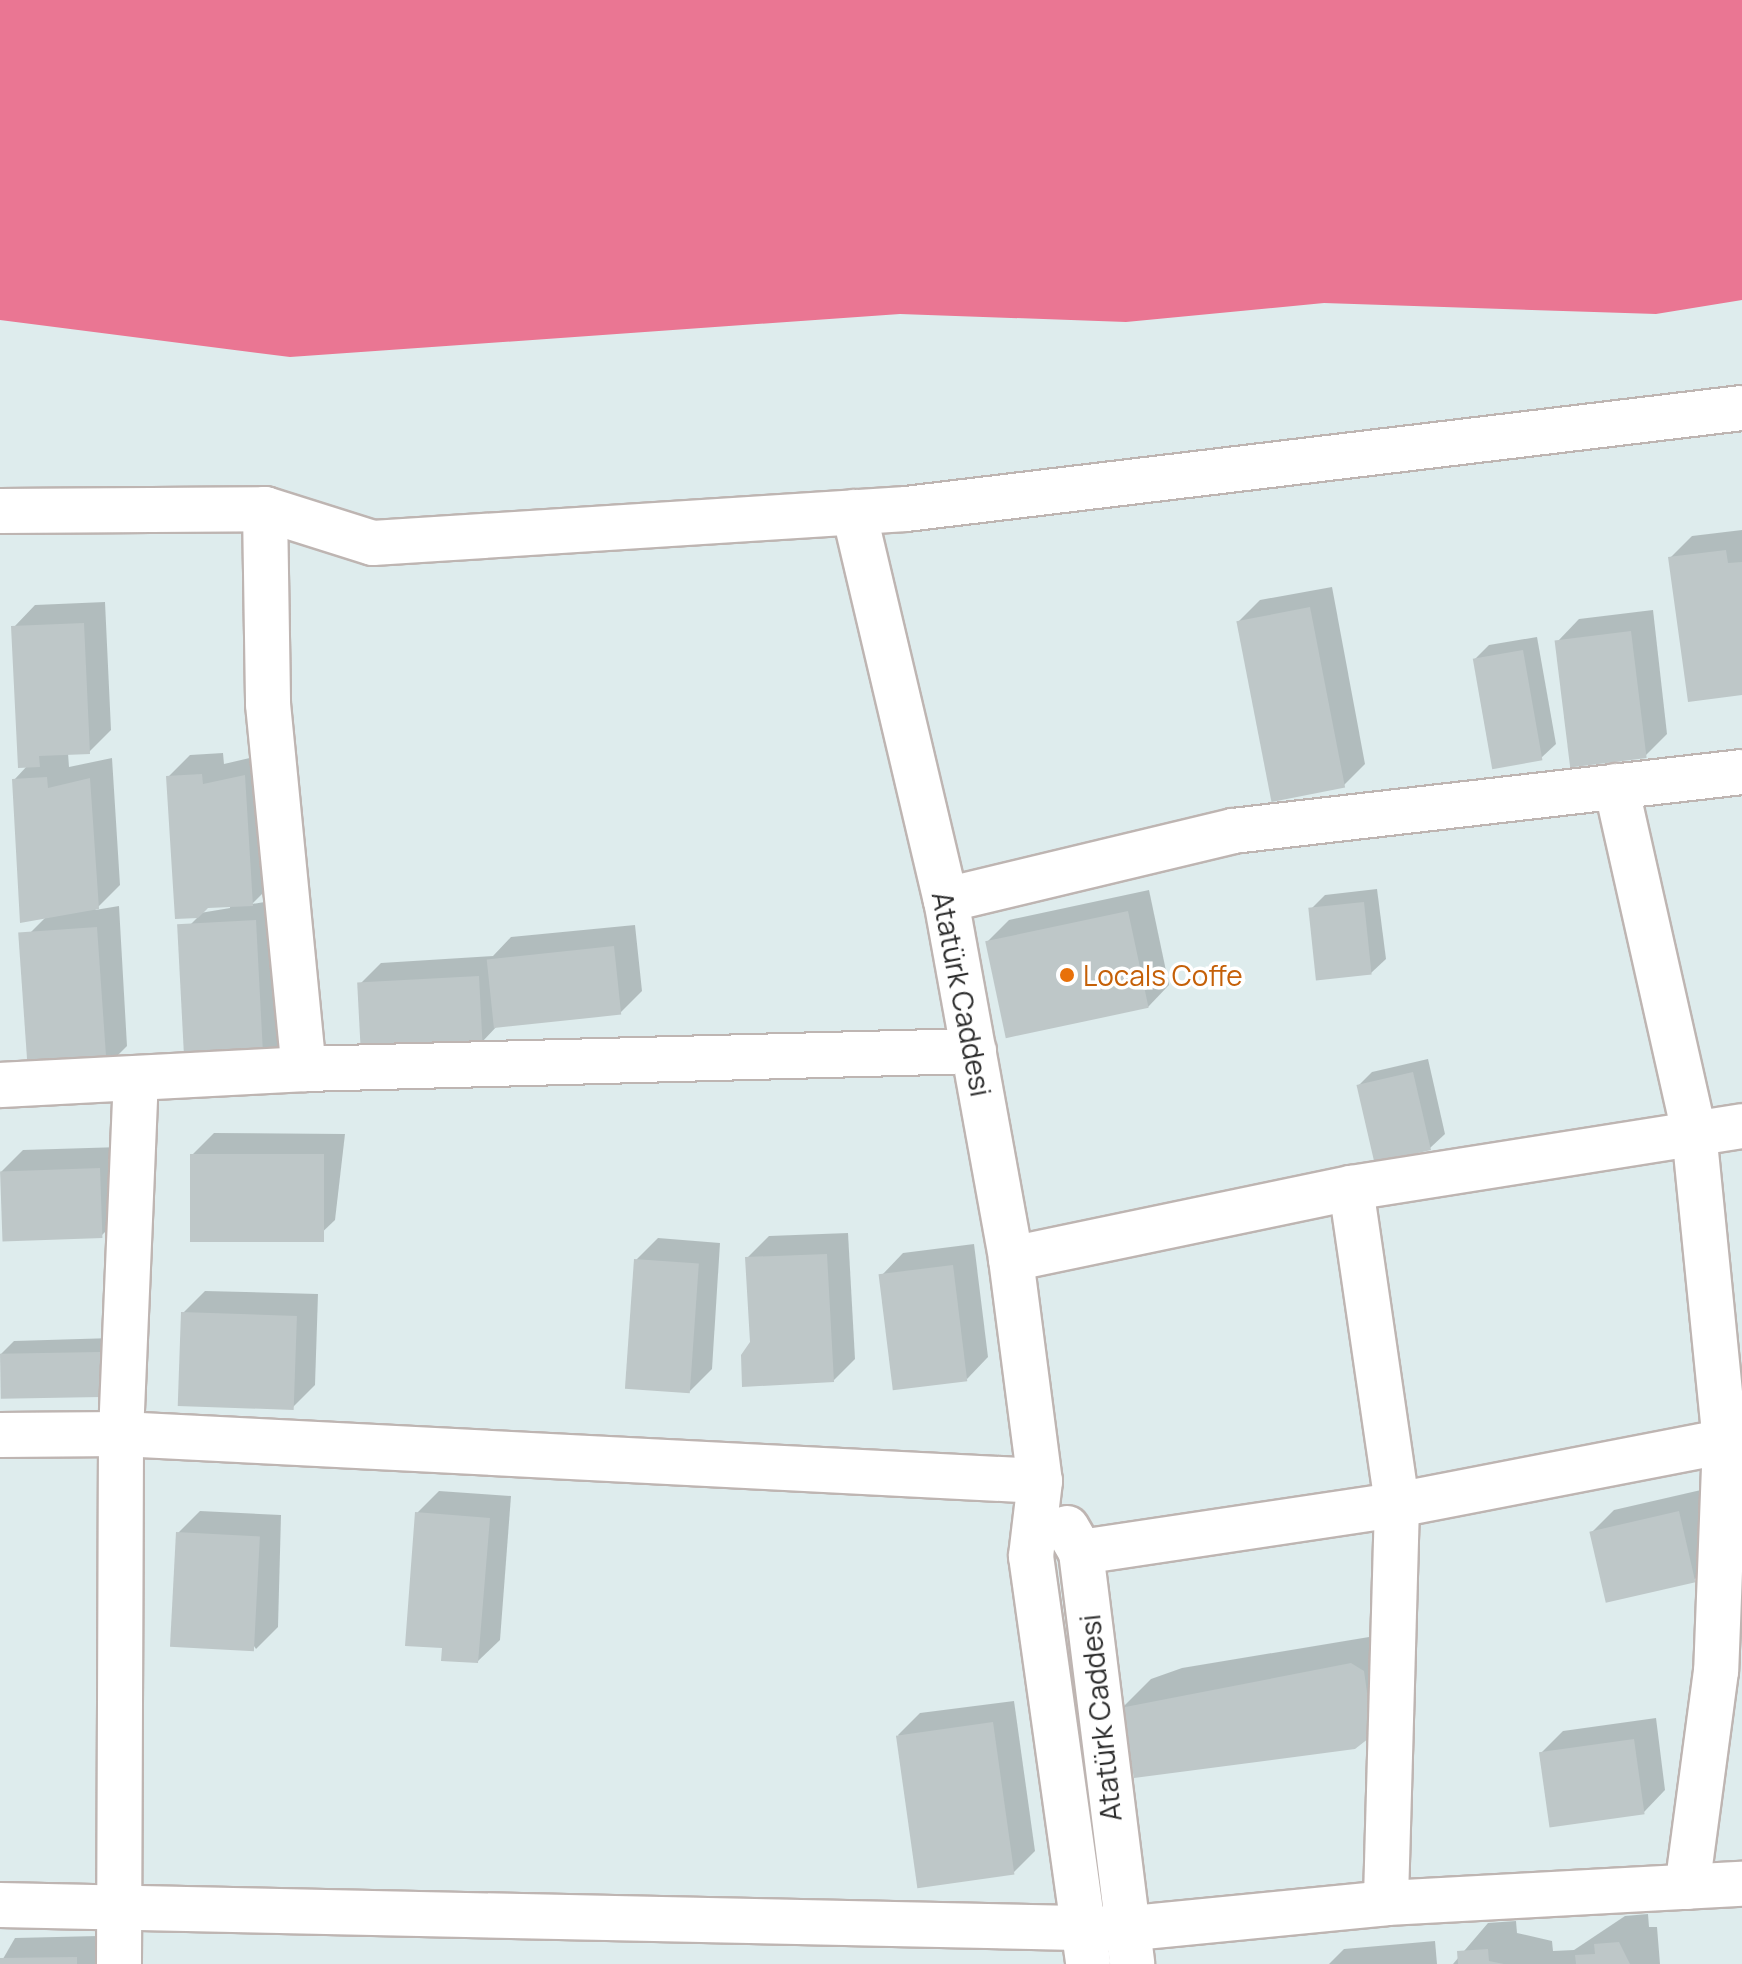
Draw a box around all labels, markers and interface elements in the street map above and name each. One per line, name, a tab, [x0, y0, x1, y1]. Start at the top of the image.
street label: Atatürk Caddesi	[926, 889, 998, 1099]
place label: Locals Coffe	[1083, 958, 1243, 992]
marker: Locals Coffe	[1058, 966, 1076, 984]
street label: Atatürk Caddesi	[1072, 1613, 1128, 1823]

